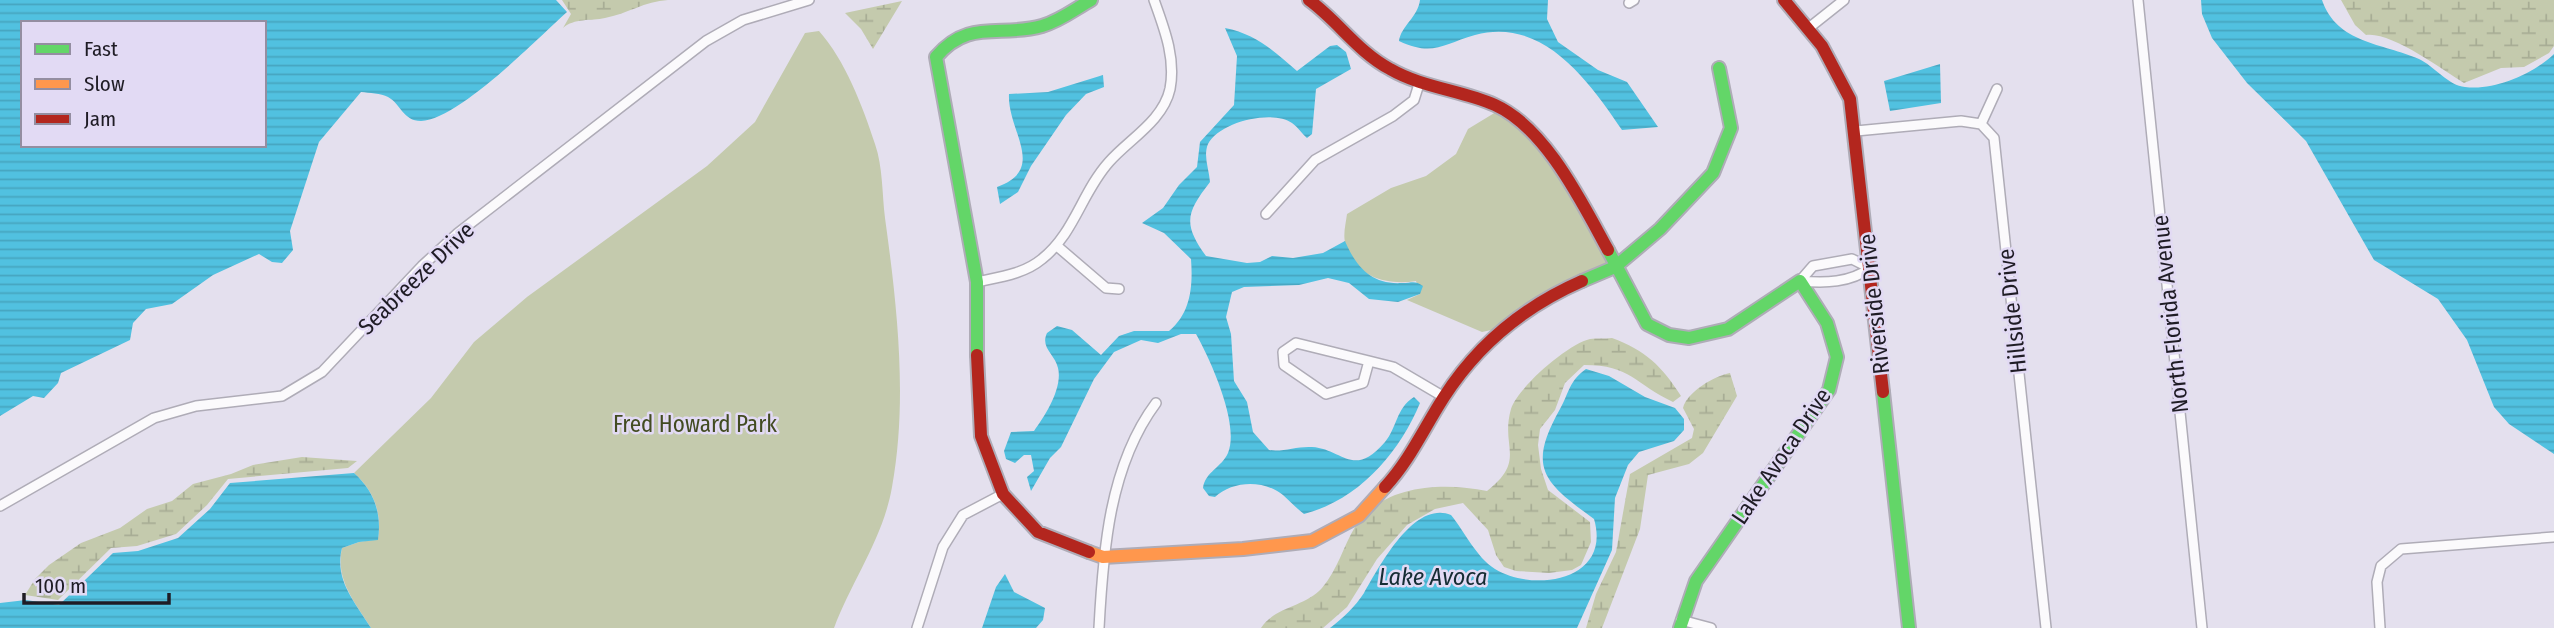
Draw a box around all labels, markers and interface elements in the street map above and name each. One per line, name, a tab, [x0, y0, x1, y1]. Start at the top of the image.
legend	[21, 21, 266, 147]
text: Fast	[84, 36, 118, 62]
text: Slow	[84, 71, 125, 97]
text: Jam	[84, 106, 116, 132]
street label: North Florida Avenue	[2146, 214, 2194, 414]
street label: Seabreeze Drive	[352, 216, 480, 340]
street label: Riverside Drive	[1853, 232, 1895, 376]
street label: Hillside Drive	[1992, 247, 2032, 375]
street label: Lake Avoca Drive	[1725, 383, 1837, 529]
park label: Fred Howard Park	[613, 410, 777, 438]
scale bar	[24, 562, 170, 606]
water label: Lake Avoca	[1378, 563, 1488, 591]
text: 100 m	[35, 573, 86, 599]

